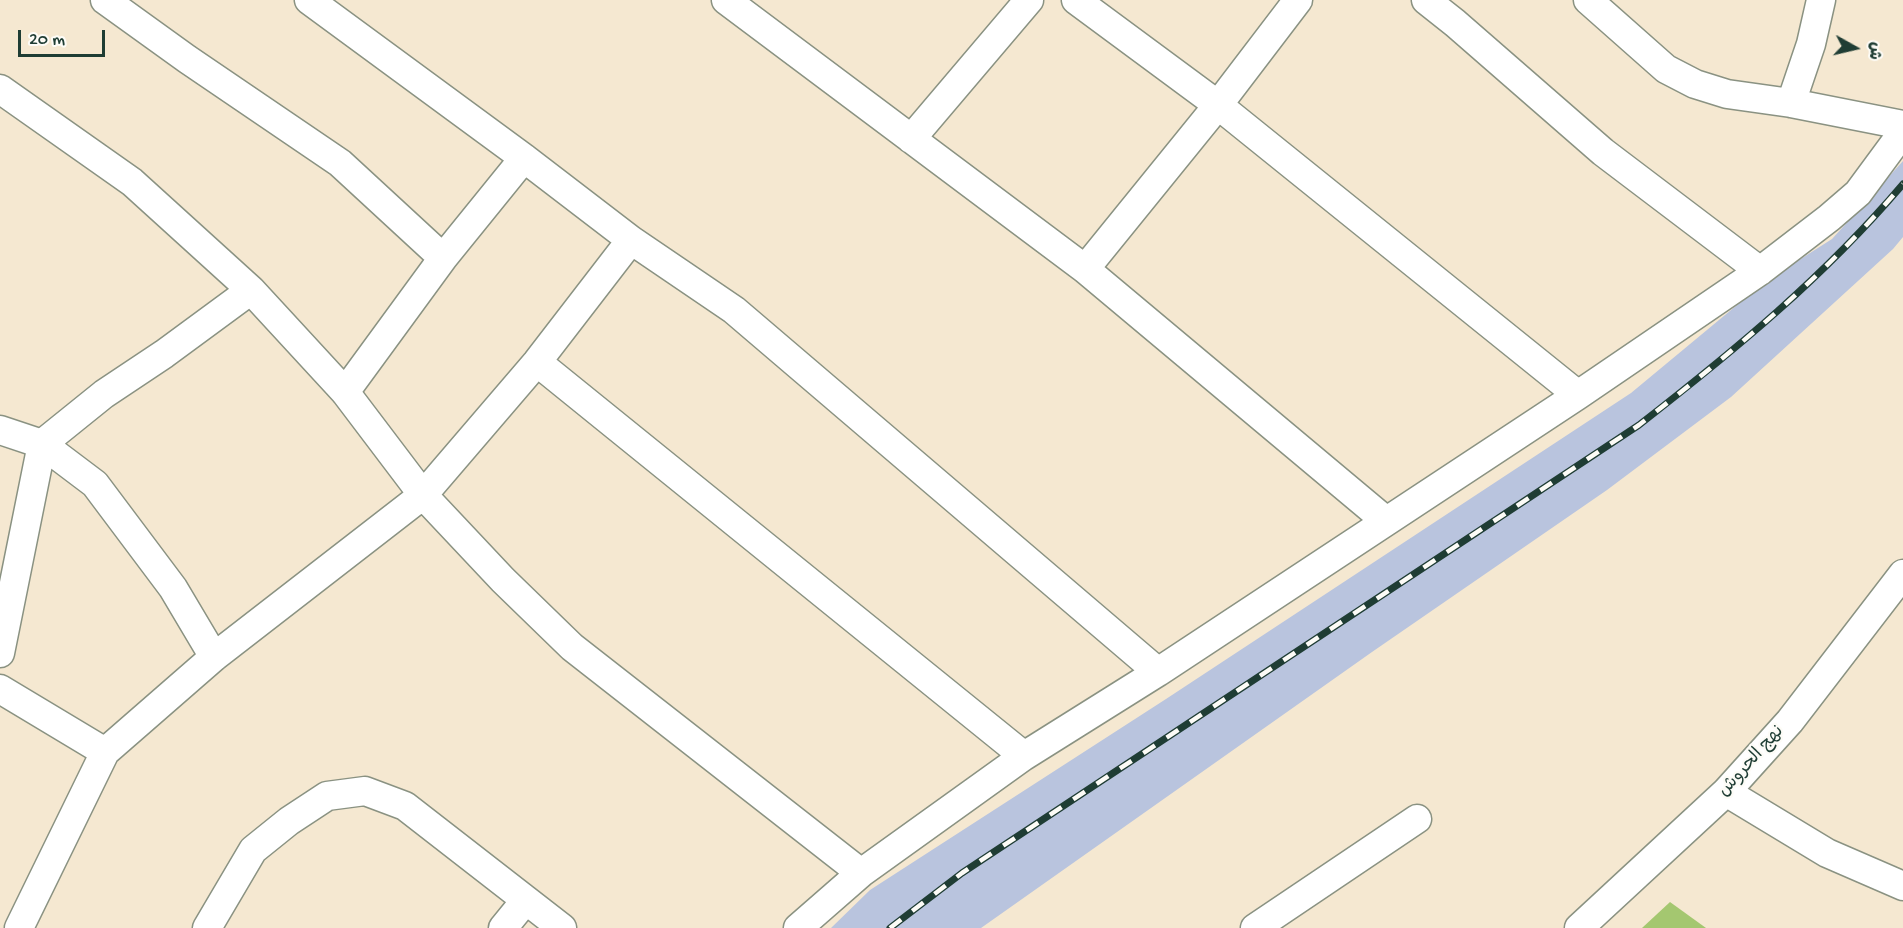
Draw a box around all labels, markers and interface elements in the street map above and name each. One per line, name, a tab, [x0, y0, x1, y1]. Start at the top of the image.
scale bar	[21, 18, 108, 56]
north arrow	[1825, 18, 1885, 78]
text: 20 m	[29, 30, 65, 51]
text: ش	[1863, 41, 1884, 61]
street label: نهج الحروش	[1714, 722, 1790, 802]

